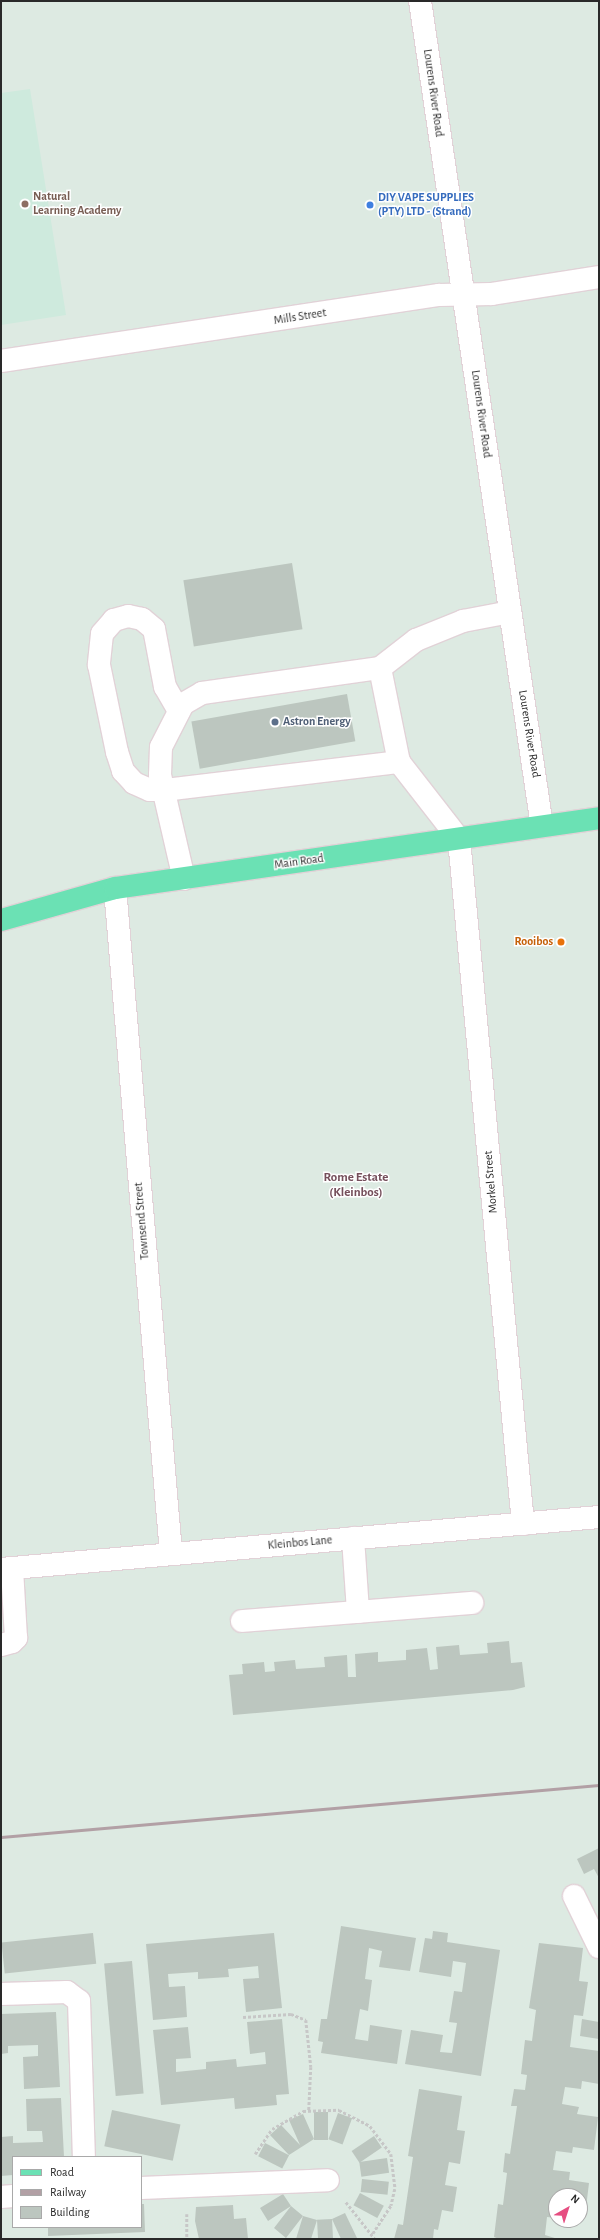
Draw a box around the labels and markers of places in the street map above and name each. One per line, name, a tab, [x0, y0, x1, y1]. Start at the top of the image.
place label: Natural Learning Academy	[33, 190, 121, 218]
place label: DIY VAPE SUPPLIES (PTY) LTD - (Strand)	[378, 191, 474, 219]
marker: Natural Learning Academy	[20, 199, 30, 209]
marker: DIY VAPE SUPPLIES (PTY) LTD - (Strand)	[365, 200, 375, 210]
place label: Astron Energy	[283, 715, 351, 729]
marker: Astron Energy	[270, 717, 280, 727]
place label: Rooibos	[515, 935, 553, 949]
marker: Rooibos	[556, 937, 566, 947]

